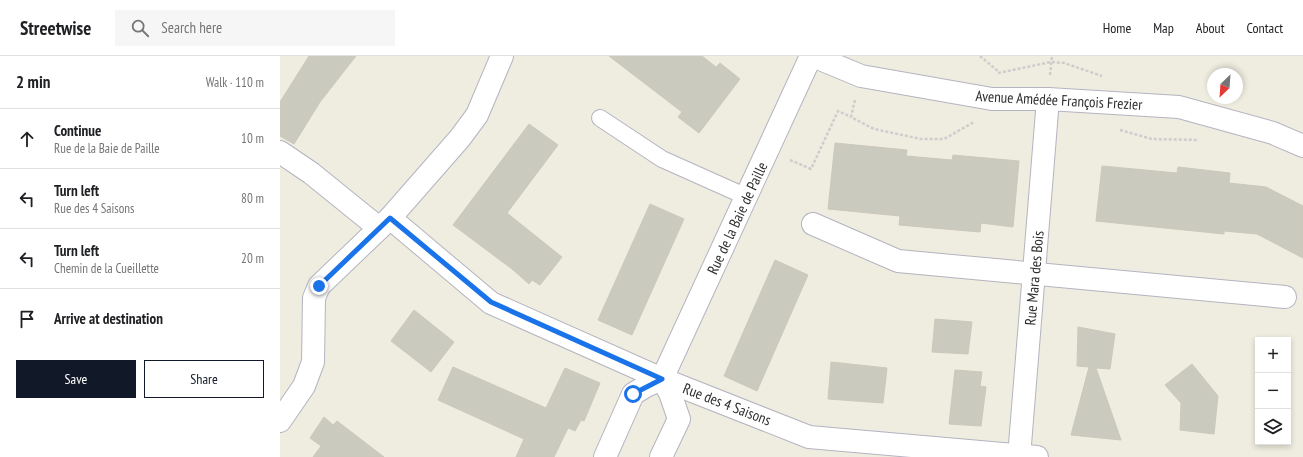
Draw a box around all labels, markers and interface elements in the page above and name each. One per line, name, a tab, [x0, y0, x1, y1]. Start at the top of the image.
search box	[115, 10, 395, 46]
text: Streetwise	[20, 16, 91, 40]
icon: search	[129, 17, 151, 39]
text: Search here	[161, 18, 222, 37]
text: Home	[1103, 19, 1131, 37]
text: Map	[1153, 19, 1174, 37]
text: About	[1196, 19, 1225, 37]
text: Contact	[1247, 19, 1283, 37]
north arrow	[1207, 68, 1243, 104]
text: 2 min	[16, 71, 50, 93]
text: Walk · 110 m	[206, 74, 264, 91]
street label: Avenue Amédée François Frezier	[975, 86, 1144, 114]
text: Continue	[54, 121, 101, 140]
icon: ahead	[16, 128, 38, 150]
text: 10 m	[241, 130, 264, 147]
text: Rue de la Baie de Paille	[54, 140, 160, 157]
street label: Rue de la Baie de Paille	[703, 159, 771, 277]
text: Turn left	[54, 181, 99, 200]
icon: left	[16, 188, 38, 210]
text: 80 m	[241, 190, 264, 207]
text: Rue des 4 Saisons	[54, 200, 134, 217]
street label: Rue Mara des Bois	[1020, 230, 1048, 326]
text: Turn left	[54, 241, 99, 260]
icon: left	[16, 248, 38, 270]
text: 20 m	[241, 250, 264, 267]
text: Chemin de la Cueillette	[54, 260, 159, 277]
route end	[310, 277, 328, 295]
icon: arrive	[16, 308, 38, 330]
text: Arrive at destination	[54, 309, 163, 328]
map controls	[1255, 337, 1291, 445]
button: +	[1255, 337, 1291, 373]
button: Save	[16, 360, 136, 398]
button: Share	[144, 360, 264, 398]
button: −	[1255, 373, 1291, 409]
street label: Rue des 4 Saisons	[680, 378, 774, 430]
route start	[624, 385, 642, 403]
button: layers	[1255, 409, 1291, 445]

